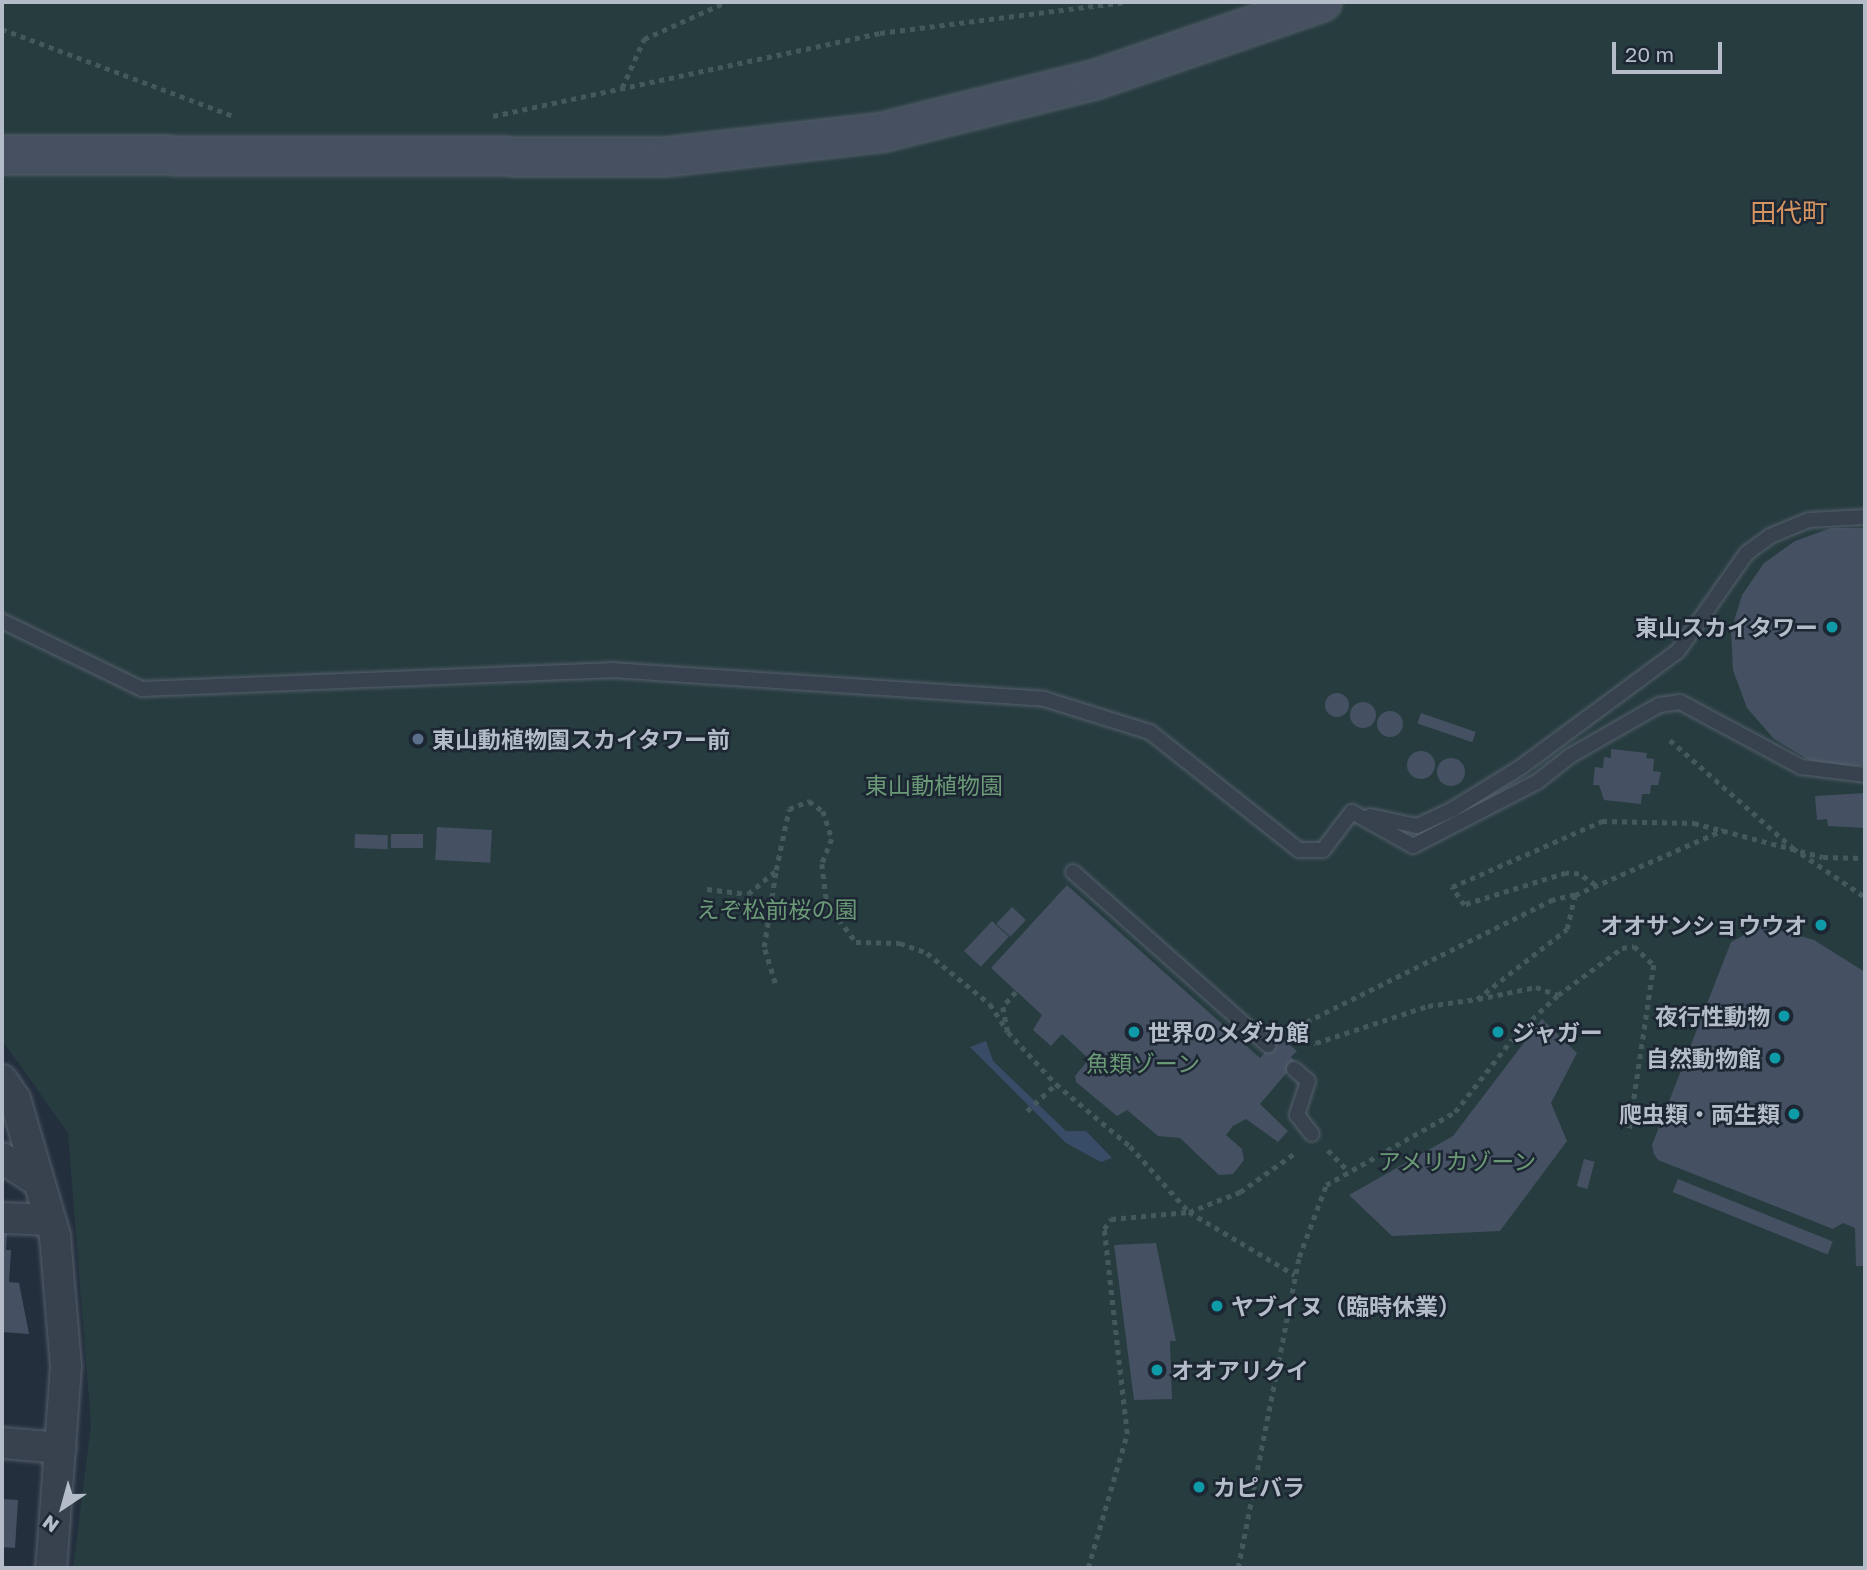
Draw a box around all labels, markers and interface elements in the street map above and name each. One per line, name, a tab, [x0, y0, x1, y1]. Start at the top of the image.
scale bar	[1615, 28, 1725, 72]
text: 20 m	[1625, 41, 1674, 67]
district label: 田代町	[1750, 197, 1828, 229]
place label: 東山スカイタワー	[1634, 613, 1818, 641]
marker: 東山スカイタワー	[1824, 619, 1840, 635]
place label: 東山動植物園スカイタワー前	[432, 725, 731, 753]
marker: 東山動植物園スカイタワー前	[410, 731, 426, 747]
park label: 東山動植物園	[865, 771, 1003, 799]
park label: えぞ松前桜の園	[697, 895, 857, 923]
place label: オオサンショウウオ	[1600, 911, 1807, 939]
marker: オオサンショウウオ	[1813, 917, 1829, 933]
place label: 夜行性動物	[1655, 1002, 1770, 1030]
marker: 夜行性動物	[1776, 1008, 1792, 1024]
place label: 世界のメダカ館	[1148, 1018, 1309, 1046]
place label: ジャガー	[1512, 1018, 1604, 1046]
marker: 世界のメダカ館	[1126, 1024, 1142, 1040]
marker: ジャガー	[1490, 1024, 1506, 1040]
place label: 自然動物館	[1646, 1044, 1761, 1072]
park label: 魚類ゾーン	[1086, 1049, 1200, 1077]
marker: 自然動物館	[1767, 1050, 1783, 1066]
place label: 爬虫類・両生類	[1619, 1100, 1780, 1128]
marker: 爬虫類・両生類	[1786, 1106, 1802, 1122]
park label: アメリカゾーン	[1377, 1147, 1537, 1175]
place label: ヤブイヌ（臨時休業）	[1231, 1292, 1461, 1320]
marker: ヤブイヌ（臨時休業）	[1209, 1298, 1225, 1314]
place label: オオアリクイ	[1171, 1356, 1309, 1384]
marker: オオアリクイ	[1149, 1362, 1165, 1378]
north arrow	[28, 1472, 98, 1542]
place label: カピバラ	[1213, 1473, 1305, 1501]
marker: カピバラ	[1191, 1479, 1207, 1495]
text: N	[38, 1511, 63, 1538]

